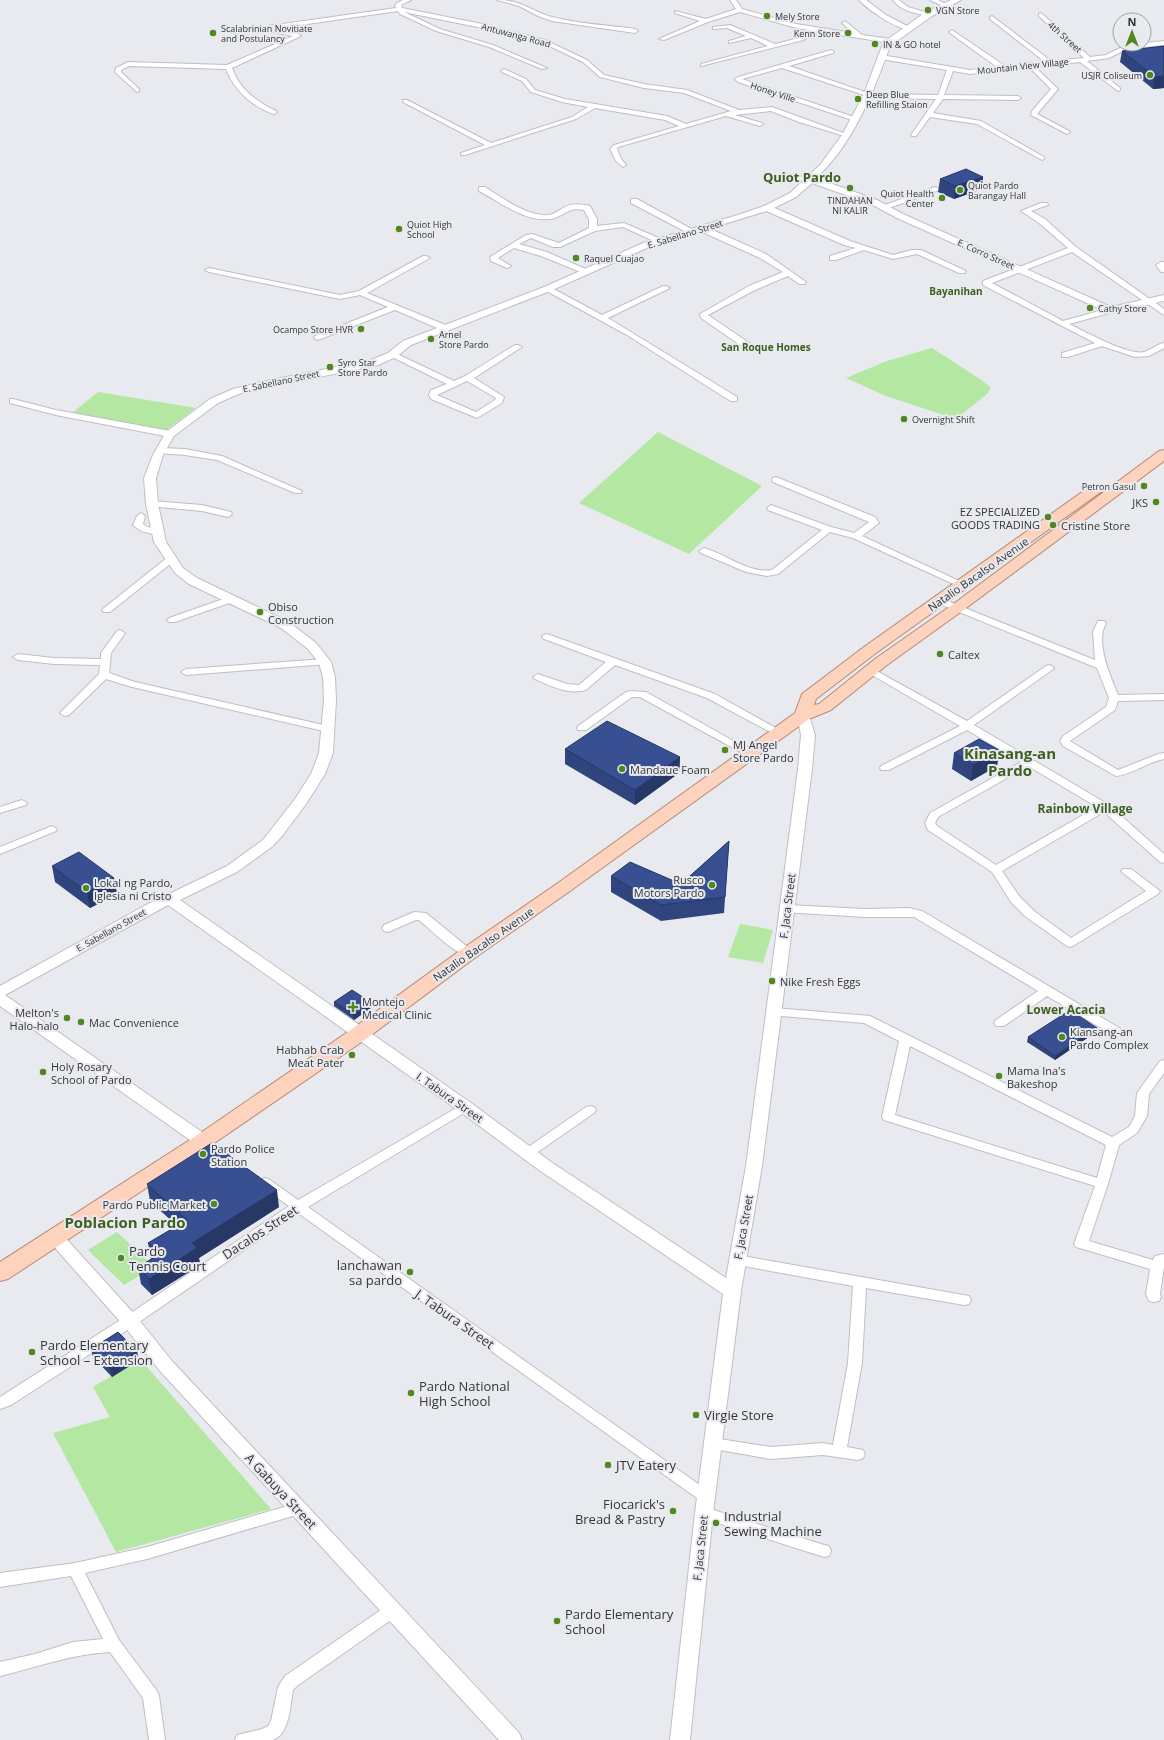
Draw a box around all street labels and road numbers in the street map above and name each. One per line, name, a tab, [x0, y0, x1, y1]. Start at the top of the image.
street label: 4th Street	[1045, 18, 1085, 56]
street label: Antuwanga Road	[480, 20, 552, 50]
street label: Mountain View Village	[977, 55, 1069, 77]
street label: Honey Ville	[749, 79, 797, 105]
street label: E. Sabellano Street	[646, 216, 724, 252]
street label: E. Corro Street	[955, 236, 1017, 272]
street label: E. Sabellano Street	[241, 367, 321, 395]
street label: Natalio Bacalso Avenue	[925, 533, 1031, 615]
street label: F. Jaca Street	[776, 873, 798, 939]
street label: Natalio Bacalso Avenue	[430, 903, 536, 985]
street label: E. Sabellano Street	[74, 905, 148, 955]
street label: I. Tabura Street	[413, 1068, 487, 1126]
street label: F. Jaca Street	[730, 1193, 756, 1261]
street label: Dacalos Street	[219, 1201, 302, 1263]
street label: J. Tabura Street	[410, 1284, 498, 1353]
street label: A Gabuya Street	[241, 1449, 321, 1533]
street label: F. Jaca Street	[689, 1515, 711, 1581]

